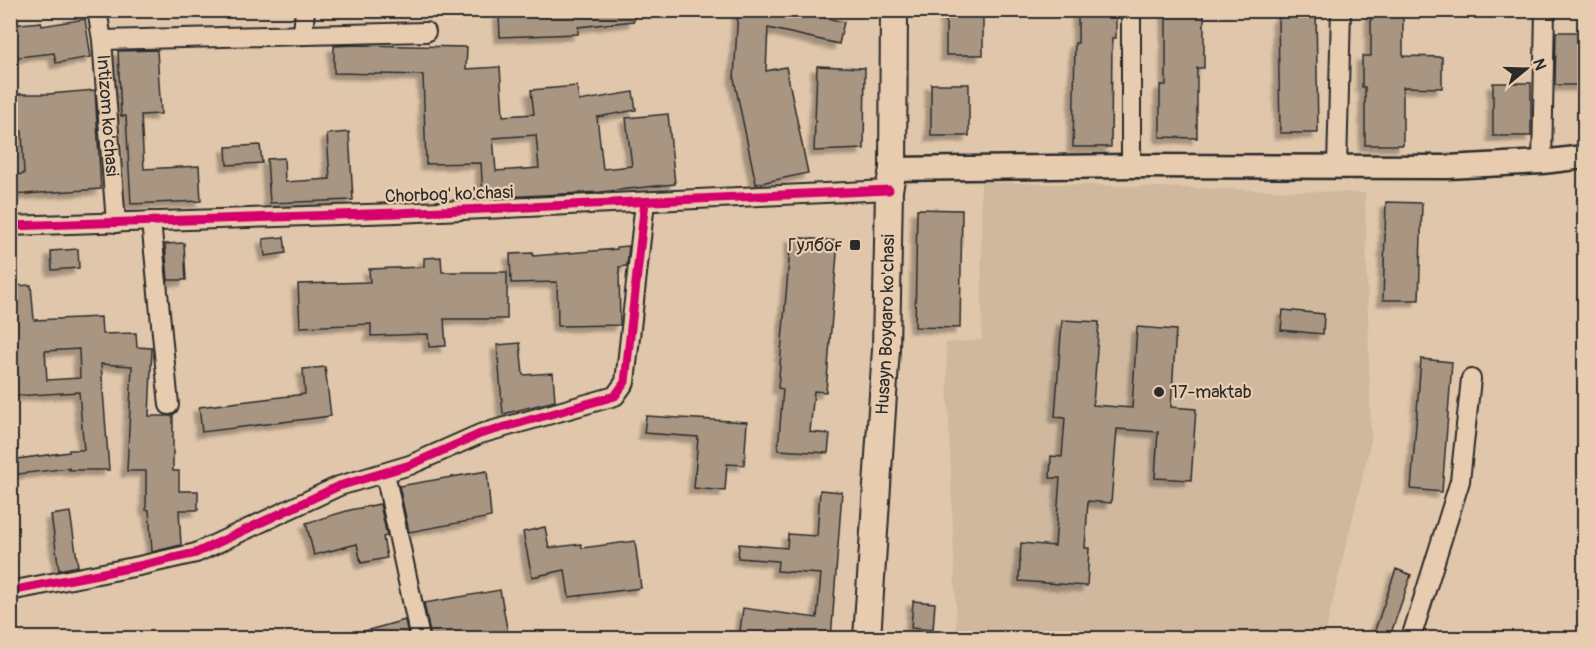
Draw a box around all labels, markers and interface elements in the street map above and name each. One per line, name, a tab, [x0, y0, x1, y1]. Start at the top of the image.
north arrow	[1496, 39, 1556, 99]
street label: Intizom ko'chasi	[91, 54, 123, 177]
text: N	[1528, 56, 1551, 73]
street label: Сhorbog' ko'chasi	[384, 181, 514, 208]
place label: Гулбоғ	[788, 234, 843, 257]
street label: Husayn Boyqaro ko'chasi	[871, 234, 900, 416]
marker: Гулбоғ	[848, 238, 862, 252]
place label: 17-maktab	[1171, 381, 1252, 404]
marker: 17-maktab	[1152, 385, 1166, 399]

